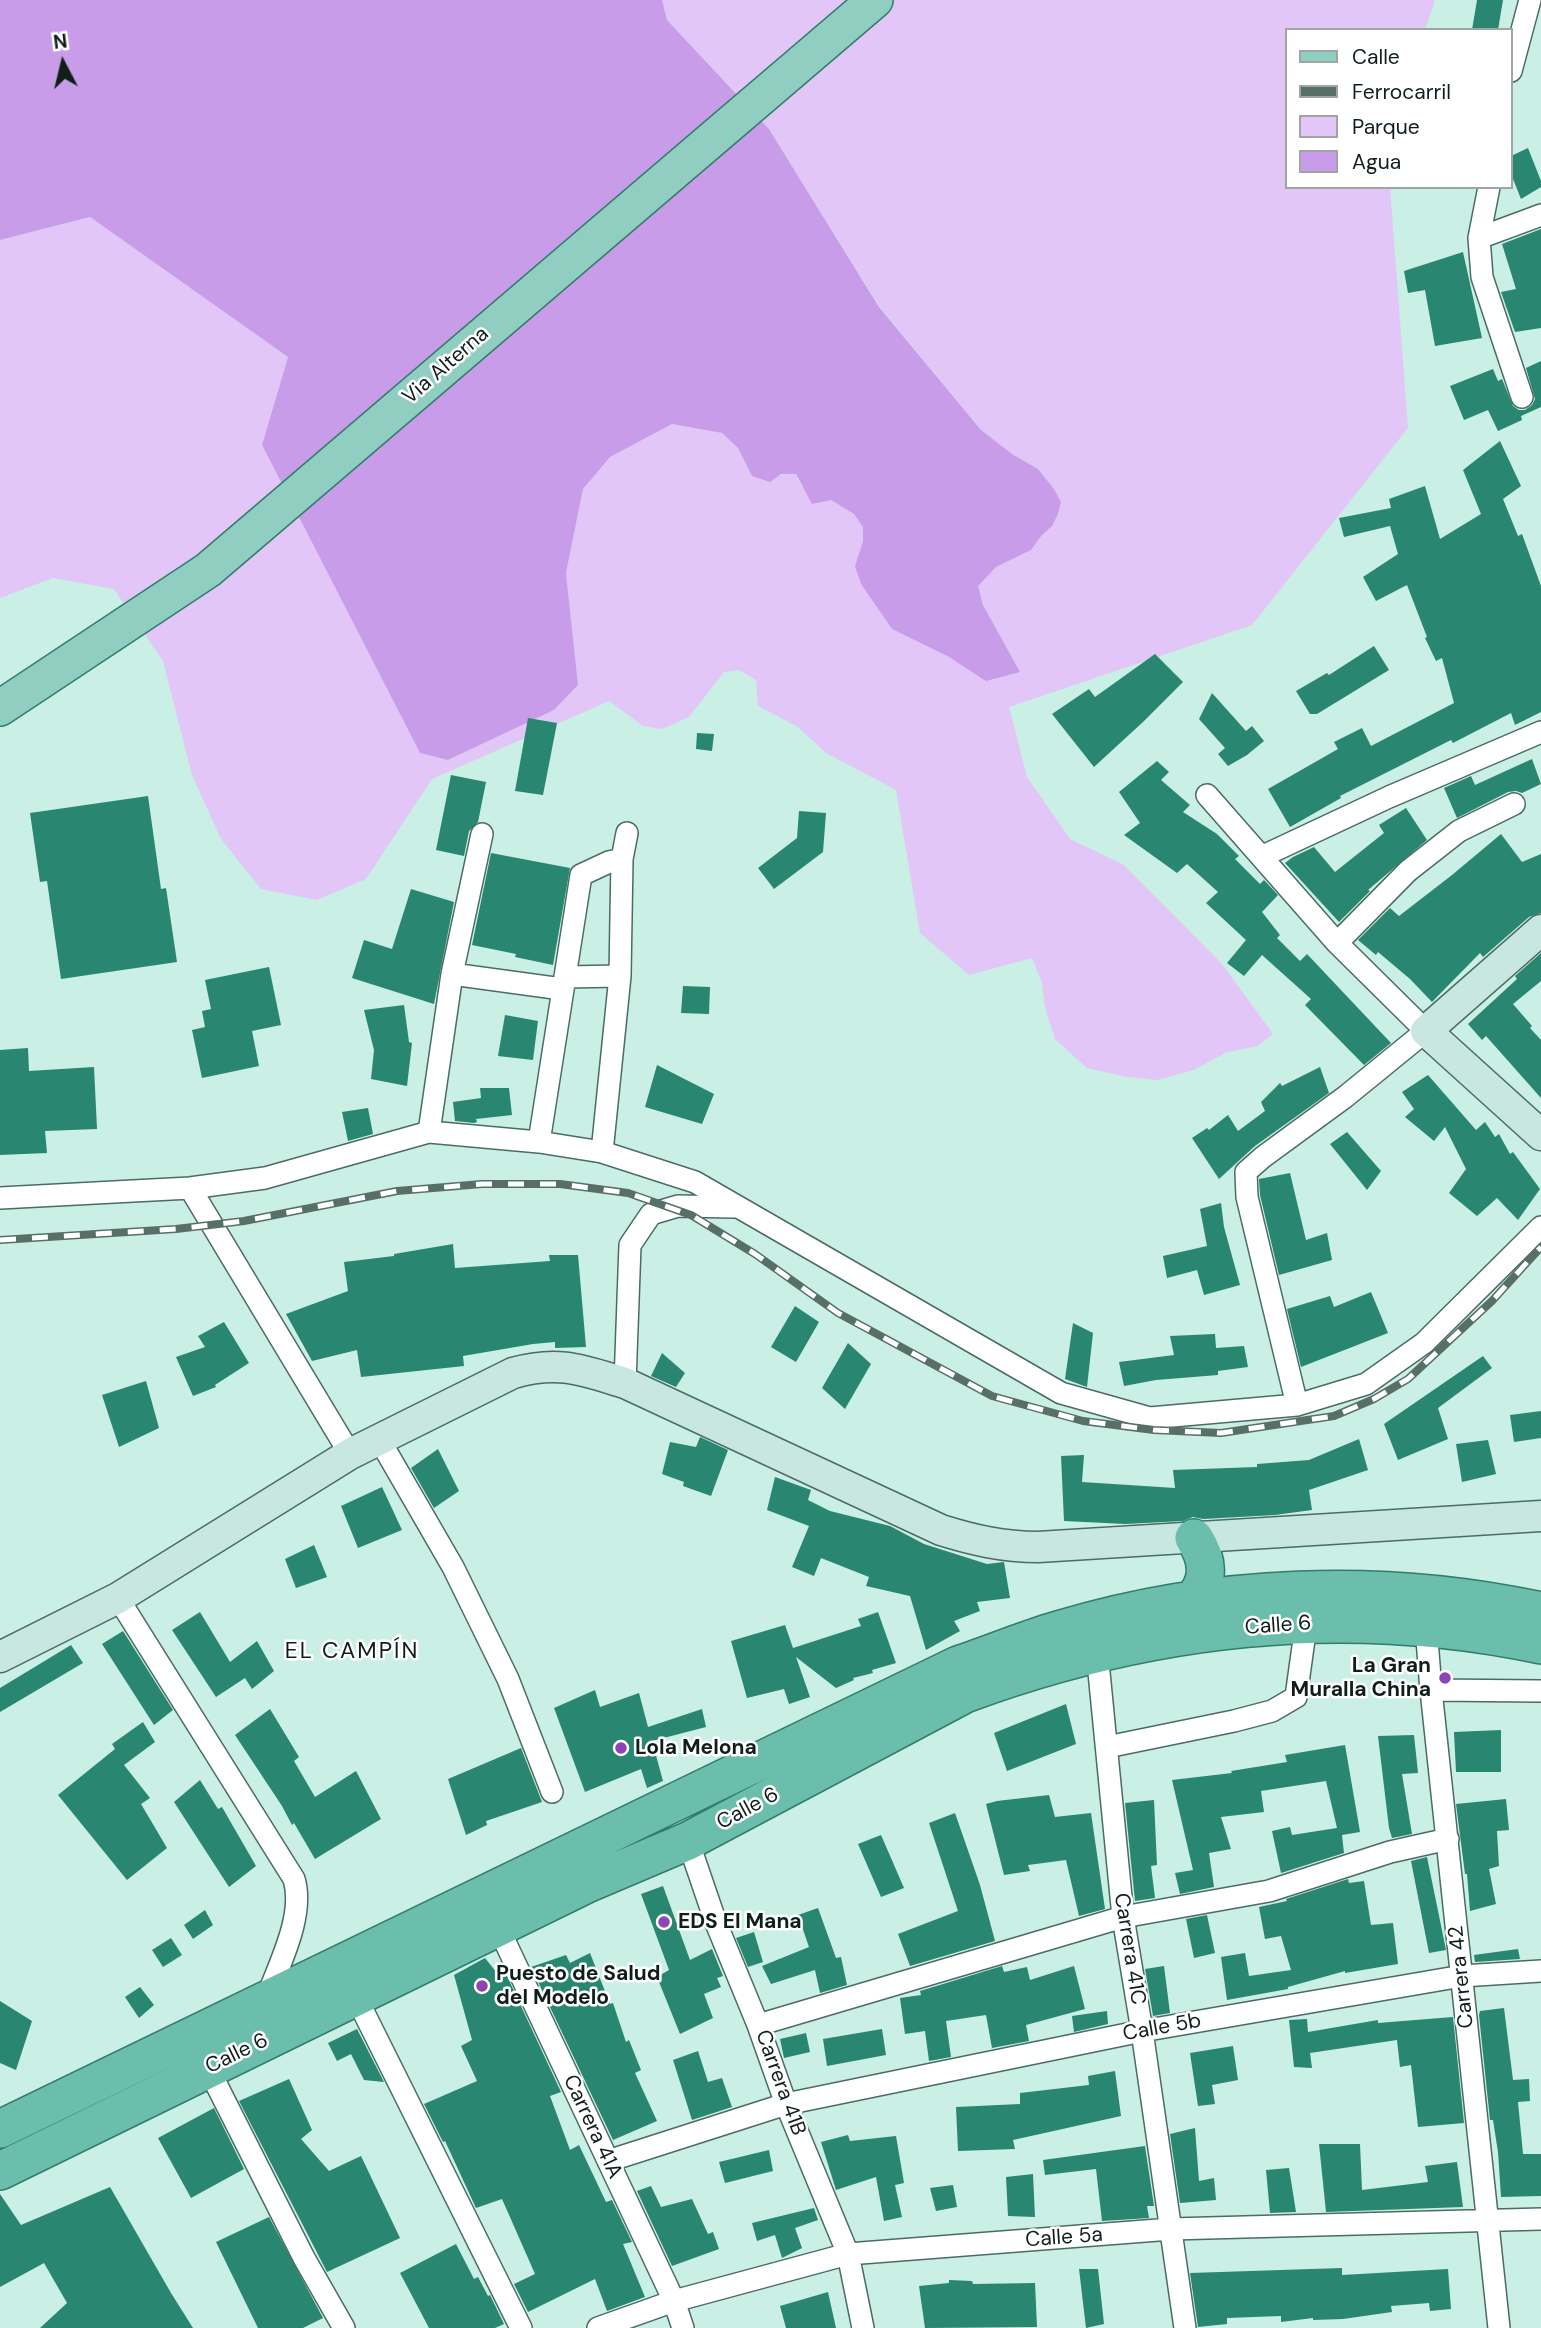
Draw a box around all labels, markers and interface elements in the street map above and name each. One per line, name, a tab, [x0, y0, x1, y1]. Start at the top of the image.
north arrow	[28, 28, 98, 98]
text: N	[52, 28, 69, 55]
legend	[1286, 28, 1513, 189]
text: Calle	[1352, 43, 1400, 71]
text: Ferrocarril	[1352, 78, 1451, 106]
text: Parque	[1352, 113, 1420, 141]
text: Agua	[1352, 148, 1401, 176]
street label: Via Alterna	[398, 322, 494, 410]
street label: Calle 6	[1244, 1611, 1312, 1641]
district label: EL CAMPÍN	[286, 1638, 418, 1666]
place label: La Gran Muralla China	[1291, 1653, 1431, 1703]
marker: La Gran Muralla China	[1437, 1670, 1453, 1686]
place label: Lola Melona	[635, 1735, 757, 1761]
marker: Lola Melona	[613, 1740, 629, 1756]
street label: Calle 6	[713, 1782, 783, 1836]
street label: Carrera 41C	[1108, 1891, 1150, 2007]
place label: EDS El Mana	[678, 1909, 802, 1935]
marker: EDS El Mana	[656, 1914, 672, 1930]
street label: Carrera 42	[1444, 1924, 1480, 2030]
place label: Puesto de Salud del Modelo	[496, 1961, 661, 2011]
marker: Puesto de Salud del Modelo	[474, 1978, 490, 1994]
street label: Calle 5b	[1121, 2009, 1203, 2047]
street label: Carrera 41B	[749, 2027, 811, 2139]
street label: Calle 6	[202, 2028, 272, 2080]
street label: Carrera 41A	[557, 2071, 627, 2183]
street label: Calle 5a	[1024, 2223, 1104, 2253]

